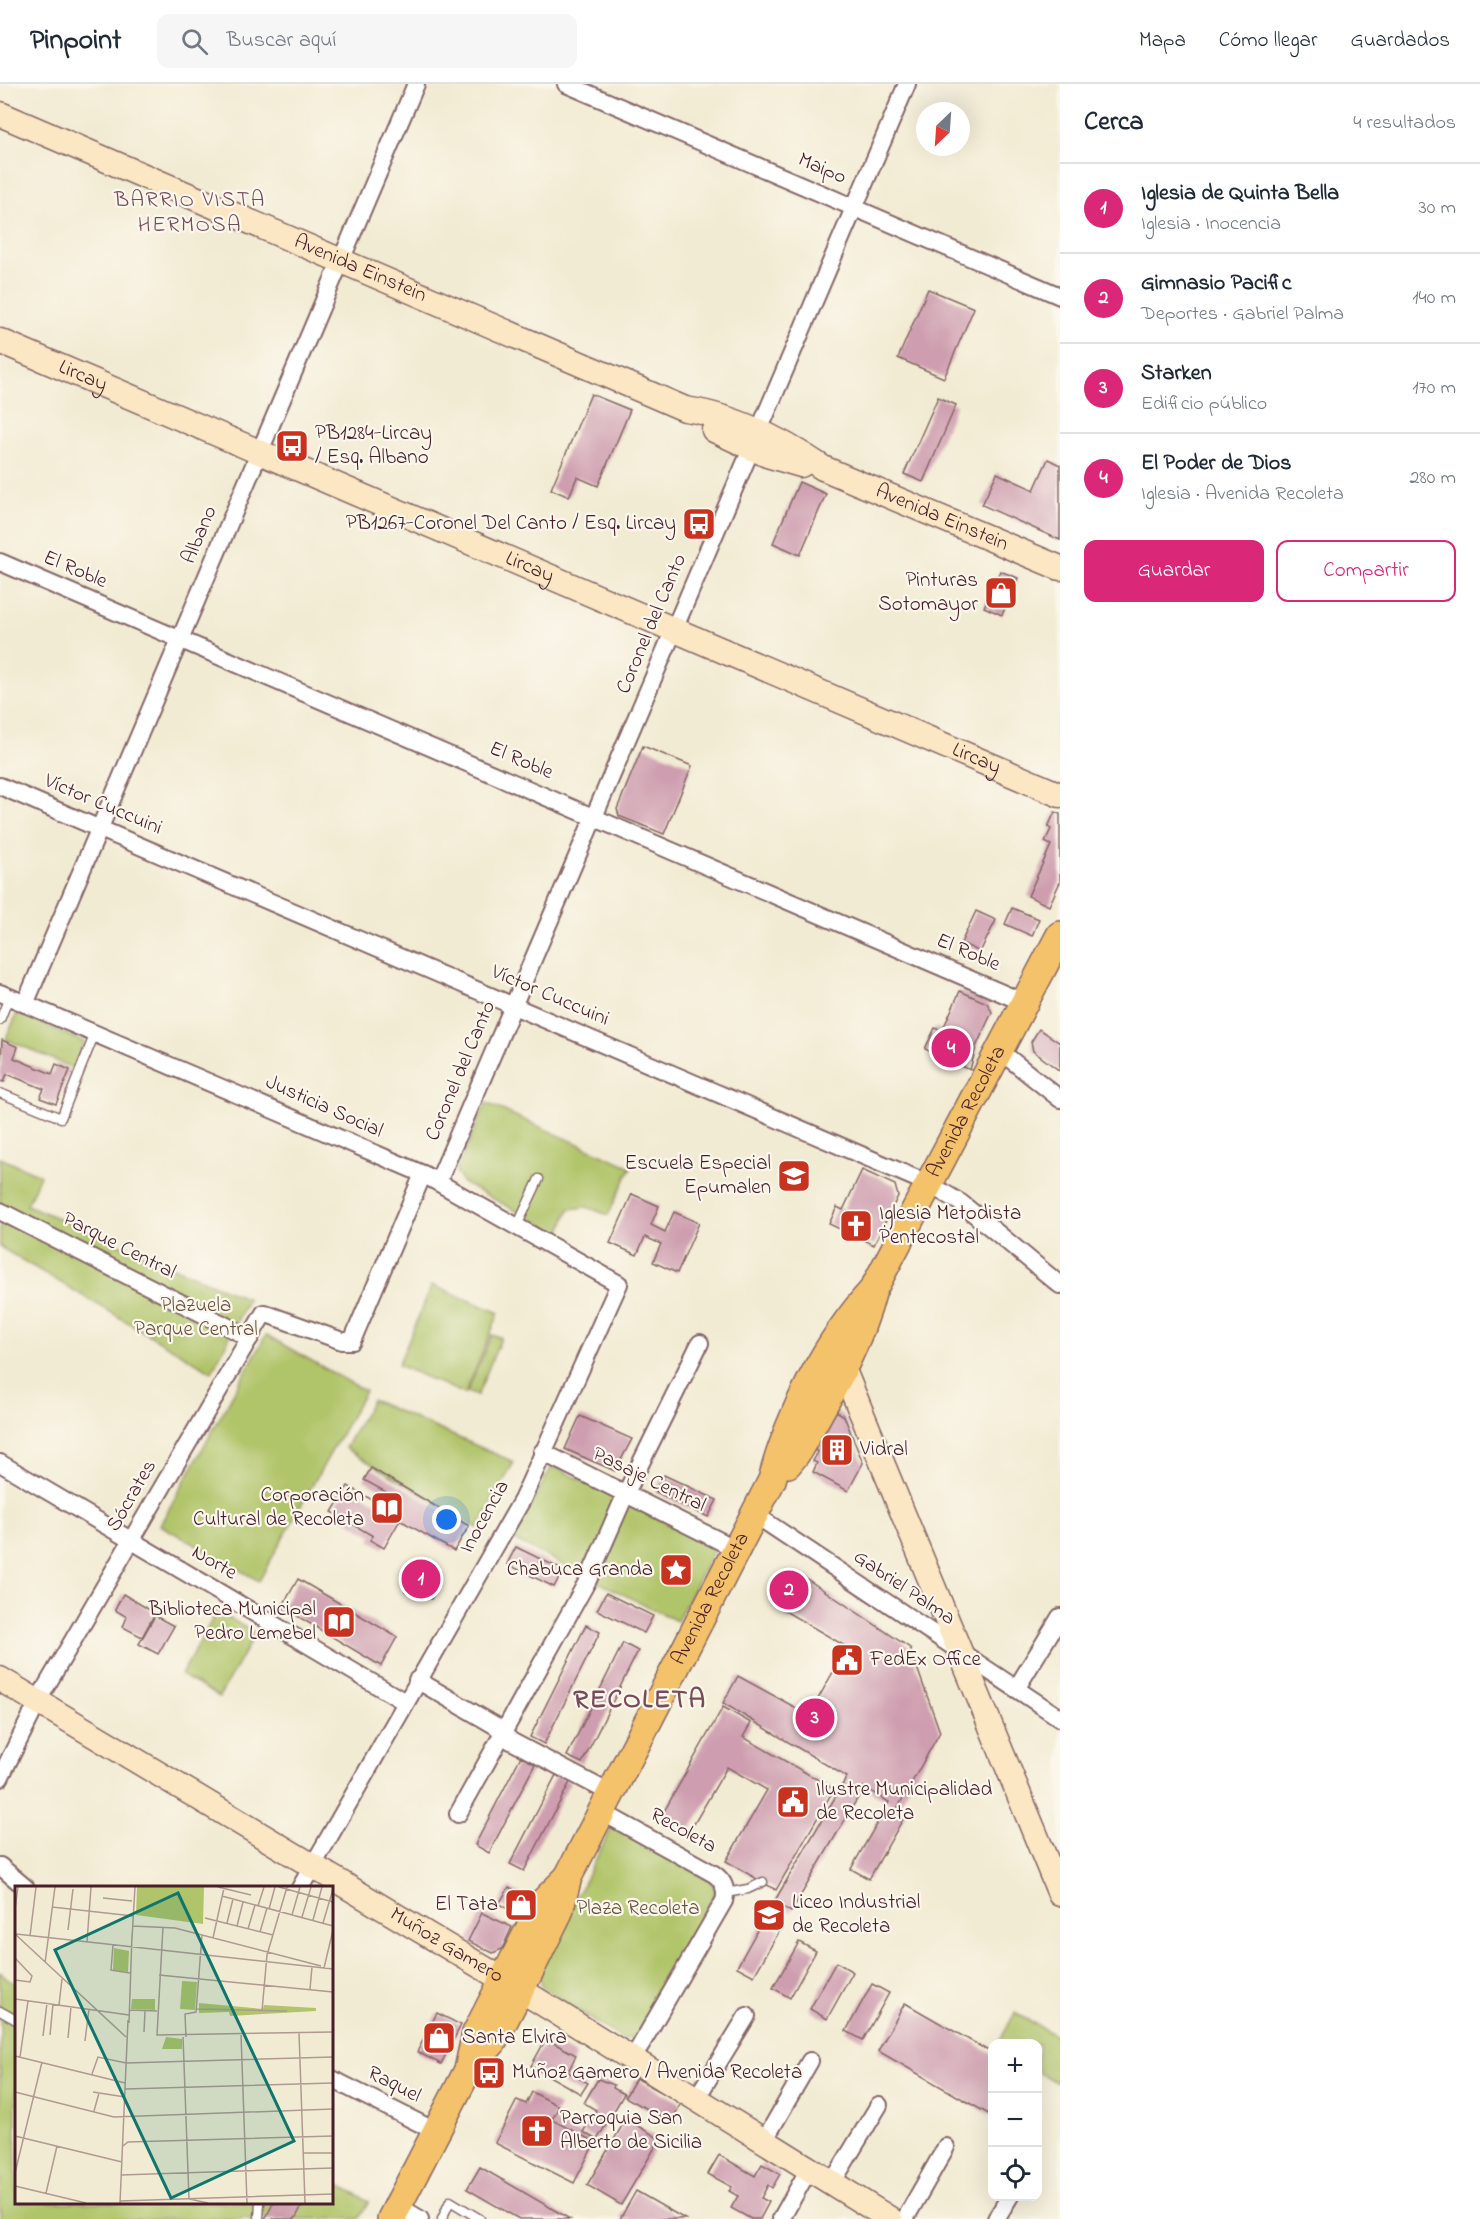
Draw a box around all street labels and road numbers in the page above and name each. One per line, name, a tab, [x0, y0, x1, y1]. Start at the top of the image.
street label: Maipo	[793, 145, 851, 193]
street label: Avenida Einstein	[289, 227, 431, 311]
street label: Lircay	[54, 353, 112, 402]
street label: Avenida Einstein	[871, 477, 1013, 559]
street label: Albano	[174, 501, 226, 569]
street label: El Roble	[38, 543, 112, 597]
street label: Lircay	[500, 544, 559, 593]
street label: Coronel del Canto	[609, 549, 695, 699]
street label: El Roble	[484, 734, 558, 788]
street label: Lircay	[947, 735, 1005, 785]
street label: Víctor Cuccuini	[38, 766, 167, 843]
street label: El Roble	[931, 926, 1005, 980]
street label: Víctor Cuccuini	[485, 957, 614, 1034]
street label: Coronel del Canto	[418, 996, 504, 1146]
street label: Avenida Recoleta	[920, 1040, 1014, 1183]
street label: Justicia Social	[260, 1068, 388, 1146]
street label: Parque Central	[57, 1205, 181, 1287]
street label: Pasaje Central	[587, 1440, 711, 1520]
street label: Sócrates	[99, 1454, 165, 1538]
street label: Inocencia	[453, 1475, 517, 1559]
street label: Avenida Recoleta	[664, 1527, 757, 1671]
street label: Norte	[186, 1538, 243, 1588]
street label: Gabriel Palma	[847, 1543, 961, 1633]
street label: Recoleta	[644, 1800, 722, 1862]
street label: Muñoz Gamero	[384, 1900, 509, 1991]
street label: Raquel	[362, 2059, 426, 2111]

